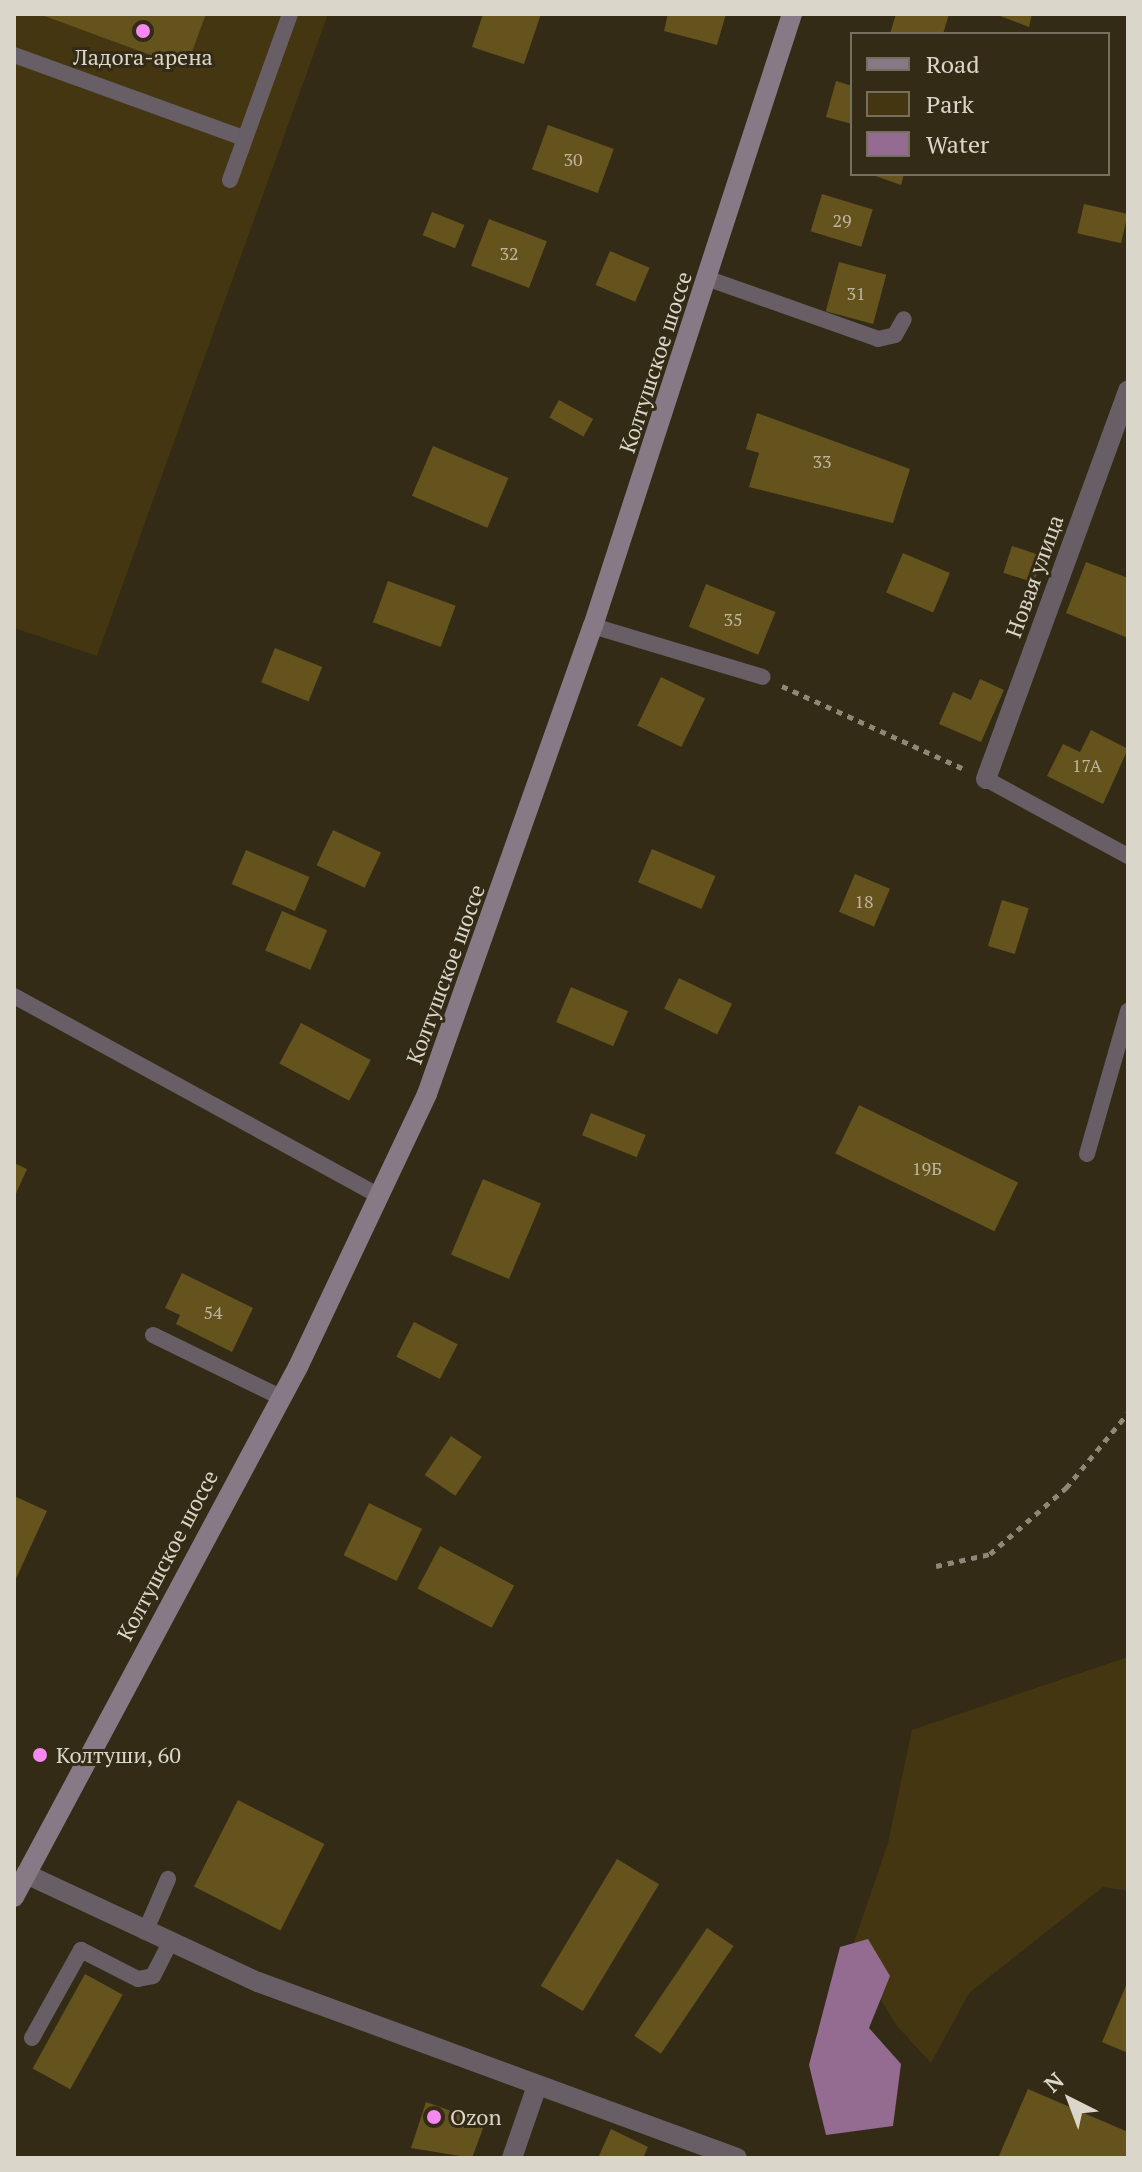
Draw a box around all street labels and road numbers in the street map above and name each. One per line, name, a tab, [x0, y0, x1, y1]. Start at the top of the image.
street label: Колтушское шоссе	[613, 268, 697, 456]
street label: Новая улица	[1000, 511, 1068, 641]
street label: Колтушское шоссе	[400, 881, 490, 1067]
street label: Колтушское шоссе	[111, 1465, 223, 1645]

